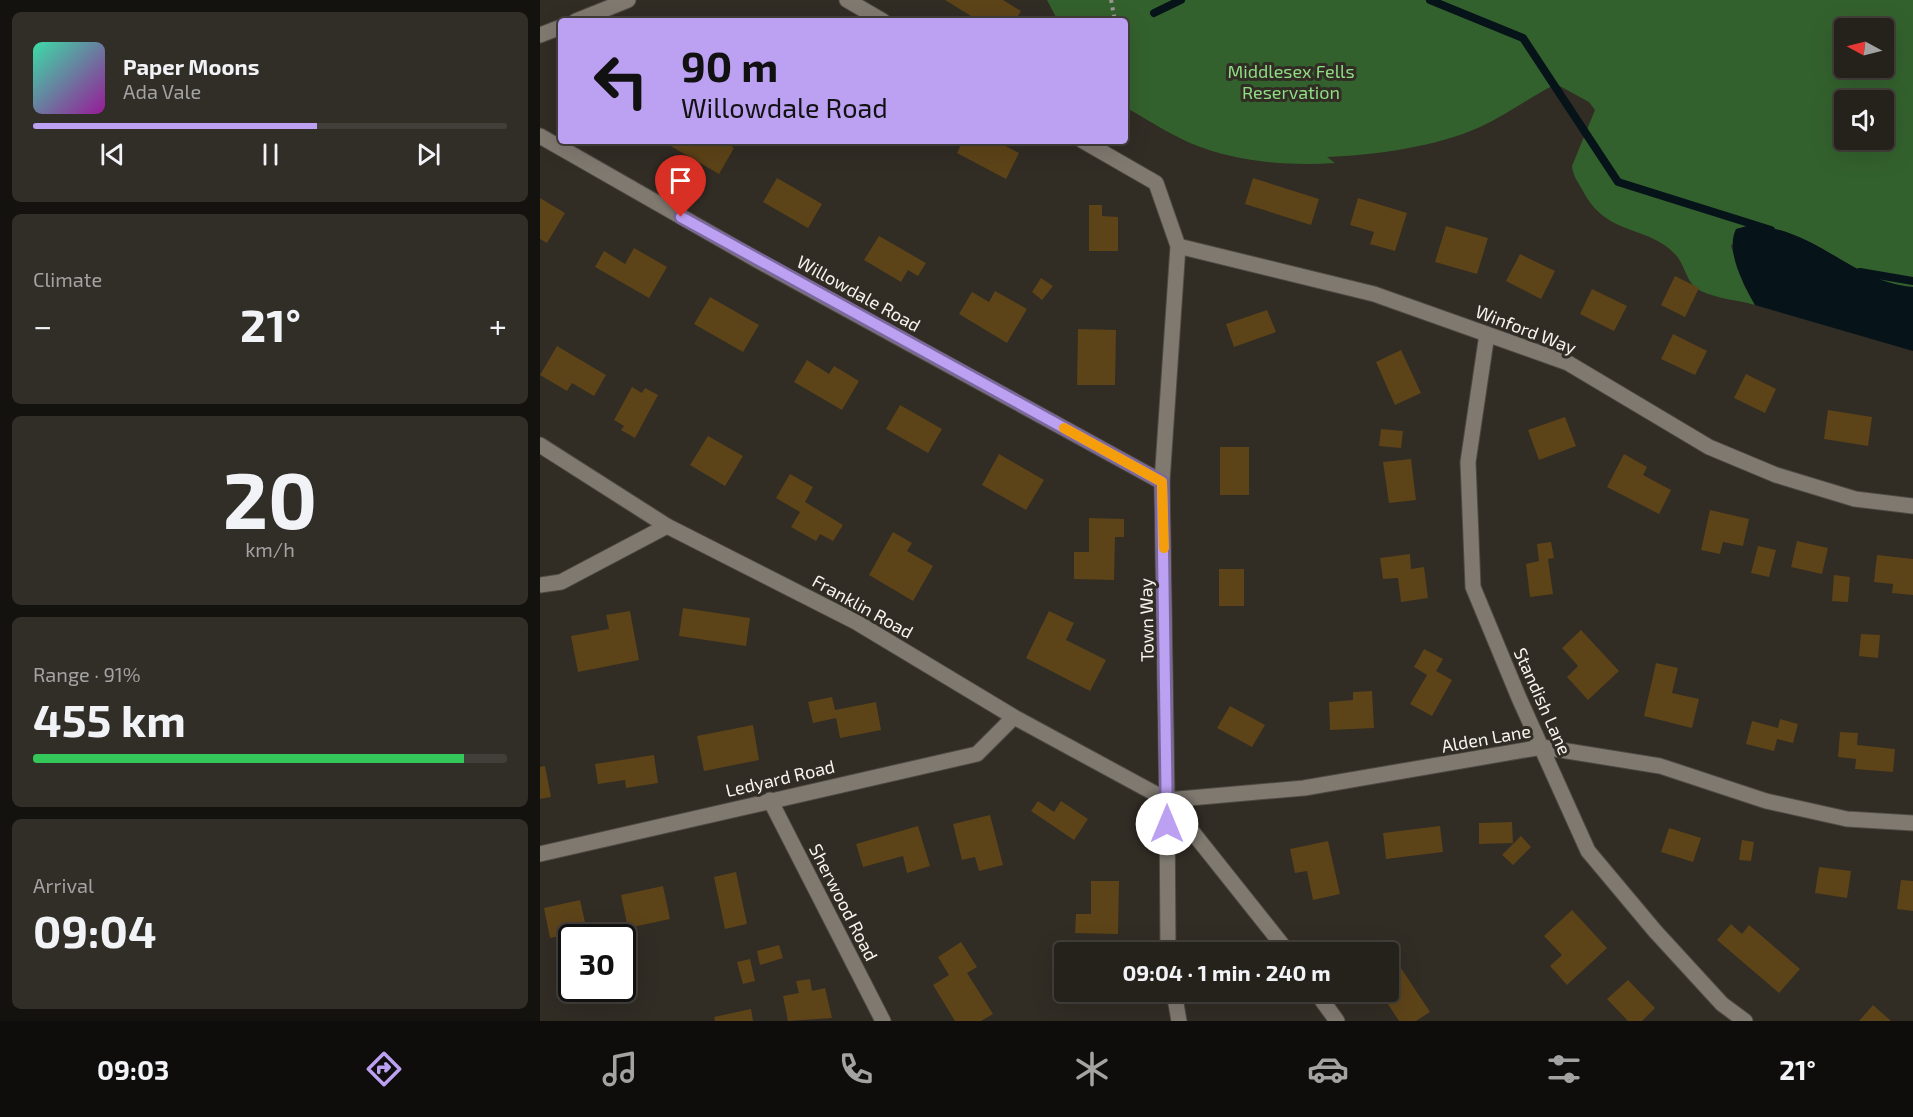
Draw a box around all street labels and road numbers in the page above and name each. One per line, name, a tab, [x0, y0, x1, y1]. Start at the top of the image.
street label: Willowdale Road	[793, 250, 925, 336]
street label: Winford Way	[1472, 300, 1580, 358]
street label: Franklin Road	[809, 569, 917, 643]
street label: Town Way	[1134, 577, 1158, 662]
street label: Standish Lane	[1510, 644, 1576, 758]
street label: Alden Lane	[1440, 719, 1532, 757]
street label: Ledyard Road	[723, 755, 837, 801]
street label: Sherwood Road	[805, 840, 883, 964]

